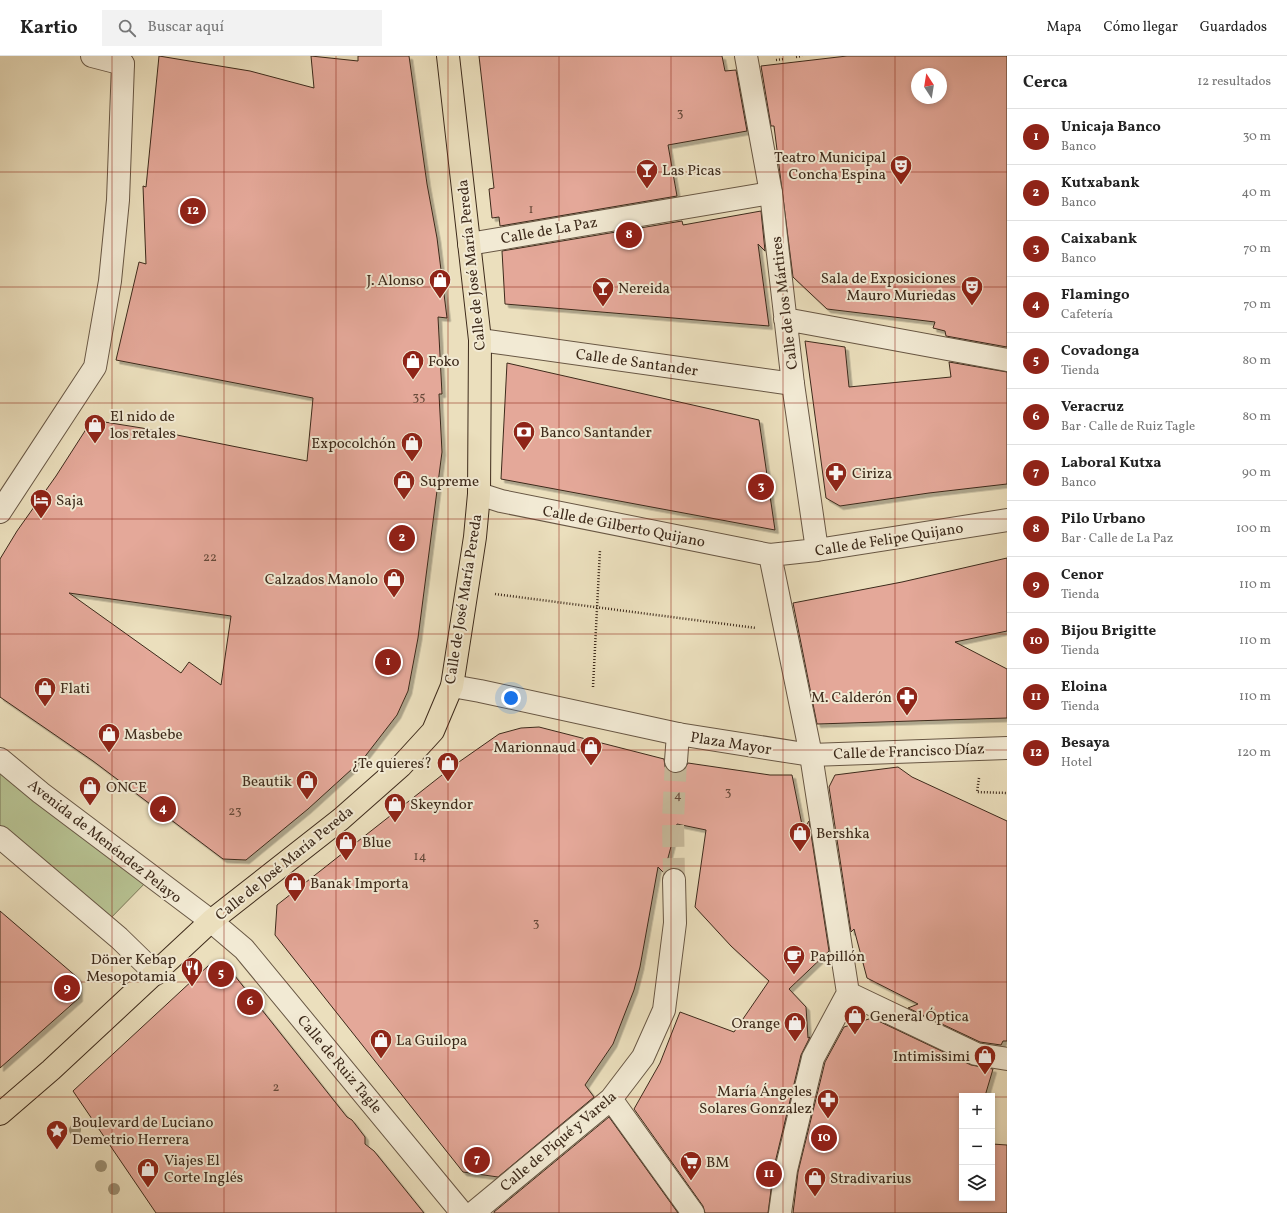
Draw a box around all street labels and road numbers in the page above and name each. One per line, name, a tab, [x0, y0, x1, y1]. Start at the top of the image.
street label: Calle de José María Pereda	[453, 178, 492, 351]
street label: Calle de La Paz	[499, 213, 599, 250]
street label: Calle de los Mártires	[767, 235, 804, 371]
street label: Calle de Santander	[574, 345, 699, 382]
street label: Calle de Gilberto Quijano	[541, 501, 707, 554]
street label: Calle de José María Pereda	[441, 513, 488, 686]
street label: Calle de Felipe Quijano	[814, 518, 965, 563]
street label: Plaza Mayor	[689, 728, 773, 761]
street label: Calle de Francisco Díaz	[833, 739, 985, 766]
street label: Avenida de Menéndez Pelayo	[23, 775, 186, 909]
street label: Calle de José María Pereda	[212, 802, 358, 926]
street label: Calle de Ruiz Tagle	[291, 1011, 386, 1119]
street label: Calle de Piqué y Varela	[496, 1087, 622, 1197]

